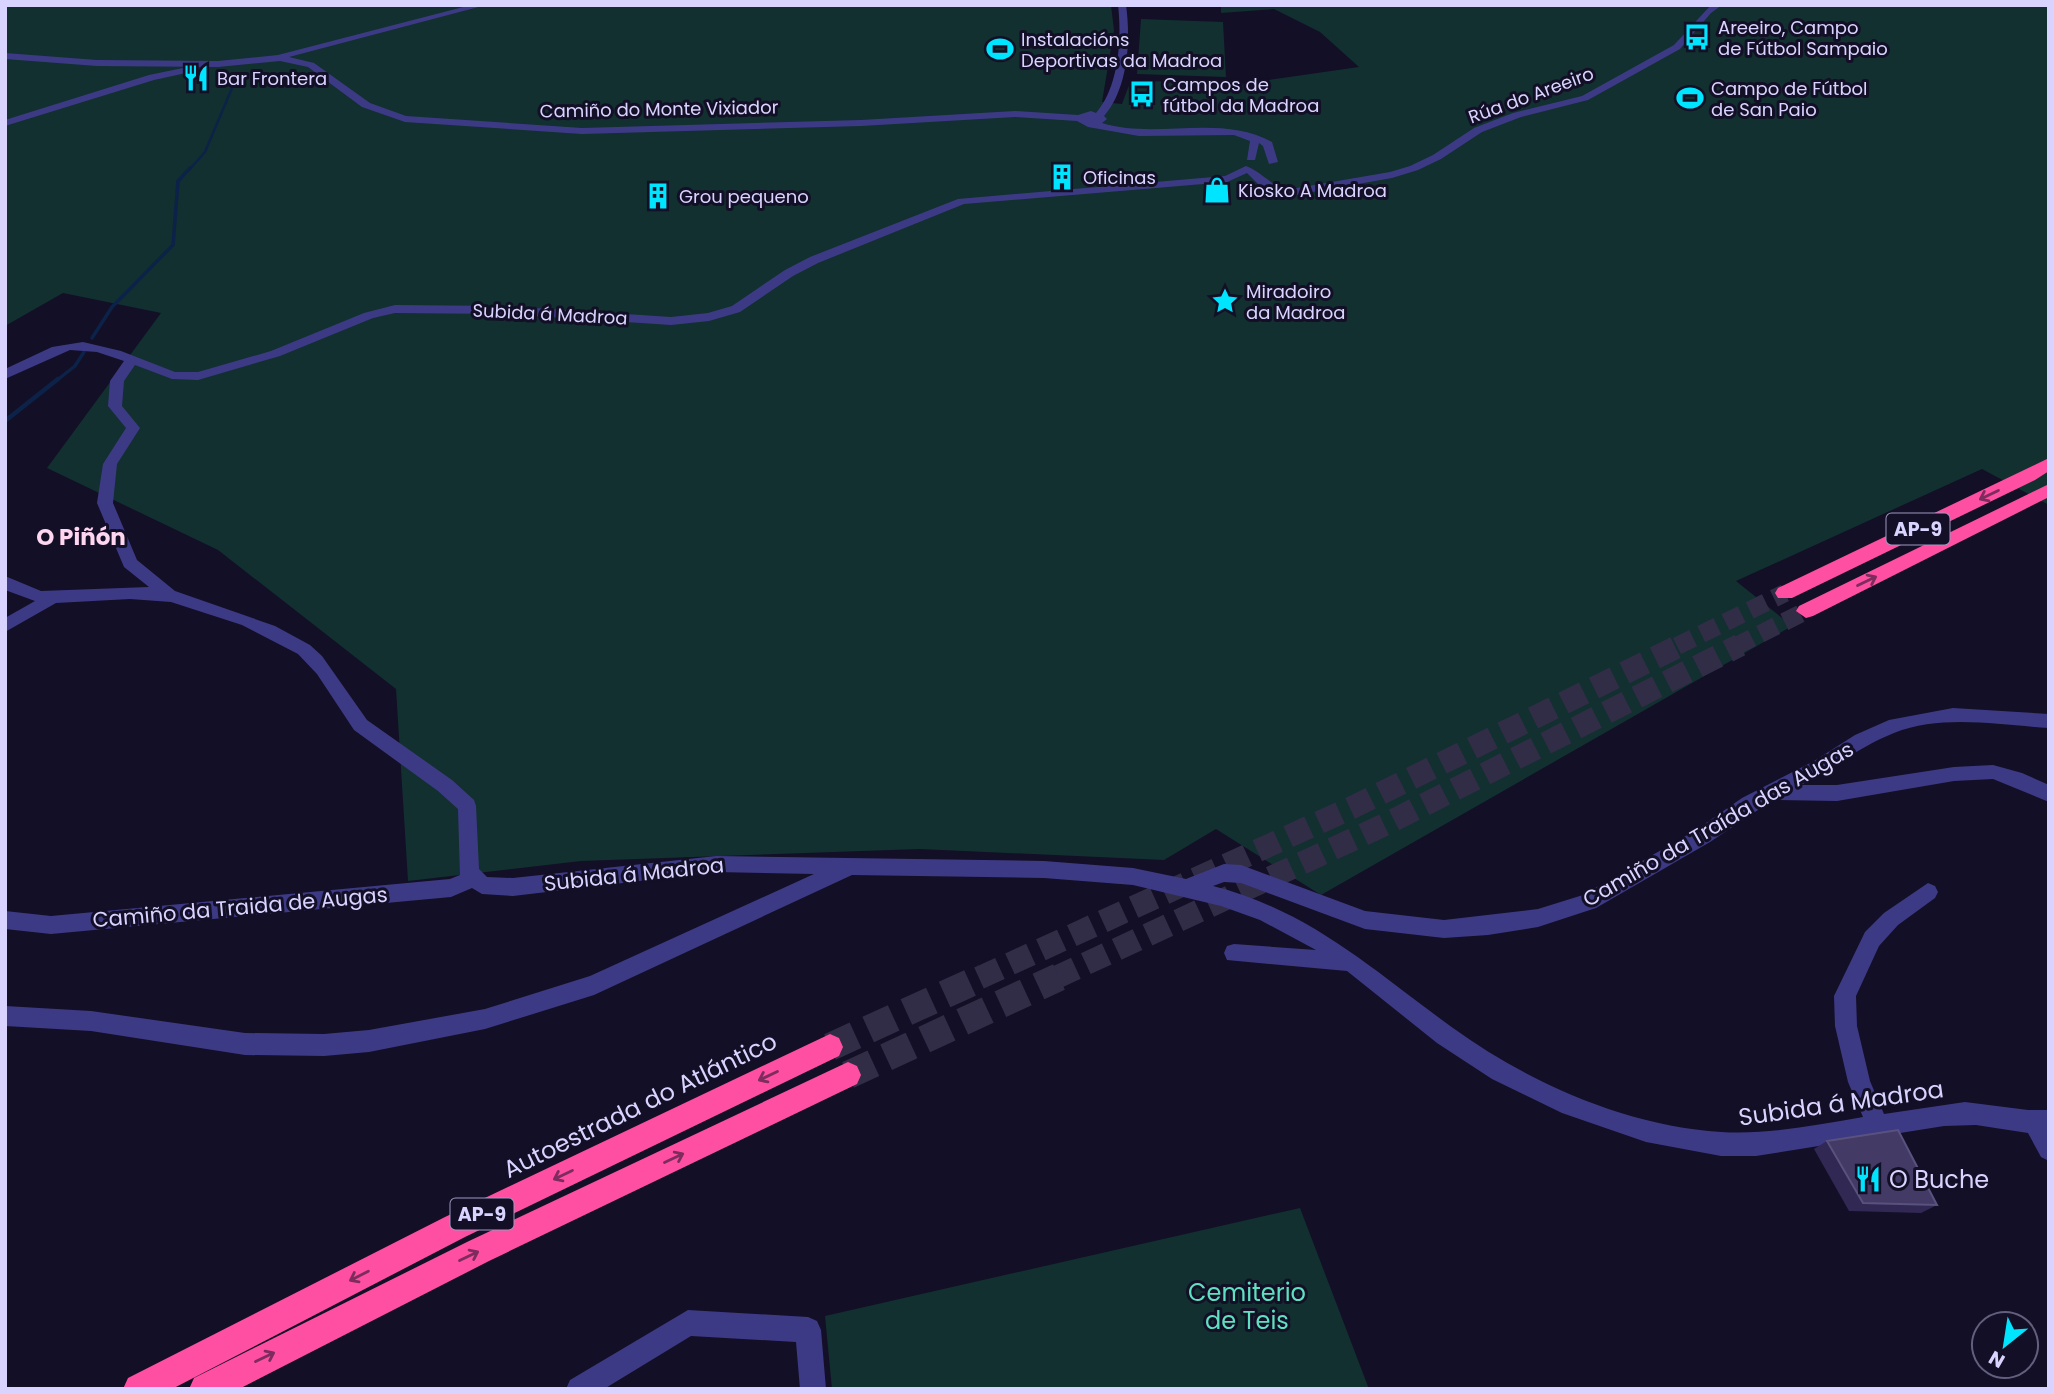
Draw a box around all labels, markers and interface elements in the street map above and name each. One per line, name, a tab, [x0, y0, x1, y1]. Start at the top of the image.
place label: Areeiro, Campo de Fútbol Sampaio	[1718, 15, 1888, 61]
bus stop icon: Areeiro, Campo de Fútbol Sampaio	[1682, 22, 1712, 52]
place label: Instalacións Deportivas da Madroa	[1021, 27, 1222, 73]
sports icon: Instalacións Deportivas da Madroa	[985, 34, 1015, 64]
street label: Rúa do Areeiro	[1465, 61, 1597, 129]
restaurant icon: Bar Frontera	[181, 63, 211, 93]
place label: Bar Frontera	[217, 66, 327, 91]
place label: Campos de fútbol da Madroa	[1163, 72, 1319, 118]
place label: Campo de Fútbol de San Paio	[1711, 76, 1868, 122]
bus stop icon: Campos de fútbol da Madroa	[1127, 79, 1157, 109]
sports icon: Campo de Fútbol de San Paio	[1675, 83, 1705, 113]
street label: Camiño do Monte Vixiador	[539, 94, 779, 124]
building icon: Oficinas	[1047, 162, 1077, 192]
place label: Oficinas	[1083, 165, 1156, 190]
shop icon: Kiosko A Madroa	[1202, 175, 1232, 205]
place label: Kiosko A Madroa	[1238, 178, 1387, 203]
building icon: Grou pequeno	[643, 181, 673, 211]
place label: Grou pequeno	[679, 184, 809, 209]
place label: Miradoiro da Madroa	[1246, 279, 1345, 325]
place icon: Miradoiro da Madroa	[1210, 286, 1240, 316]
street label: Subida á Madroa	[472, 297, 628, 331]
one-way arrow	[1979, 489, 2000, 502]
road number: AP-9	[1886, 514, 1950, 544]
district label: O Piñón	[36, 521, 126, 553]
one-way arrow	[1857, 573, 1877, 587]
street label: Camiño da Traída das Augas	[1577, 734, 1859, 914]
street label: Subida á Madroa	[543, 850, 725, 898]
street label: Camiño da Traida de Augas	[91, 880, 389, 934]
street label: Autoestrada do Atlántico	[498, 1024, 782, 1186]
one-way arrow	[758, 1070, 779, 1083]
street label: Subida á Madroa	[1736, 1072, 1946, 1134]
one-way arrow	[663, 1151, 684, 1164]
place label: O Buche	[1889, 1163, 1989, 1196]
restaurant icon: O Buche	[1853, 1164, 1883, 1194]
one-way arrow	[553, 1169, 574, 1182]
road number: AP-9	[450, 1198, 514, 1230]
one-way arrow	[458, 1248, 479, 1262]
one-way arrow	[349, 1270, 370, 1283]
park label: Cemiterio de Teis	[1188, 1276, 1306, 1337]
north arrow	[1970, 1310, 2040, 1380]
text: N	[1984, 1344, 2010, 1375]
one-way arrow	[254, 1350, 275, 1363]

